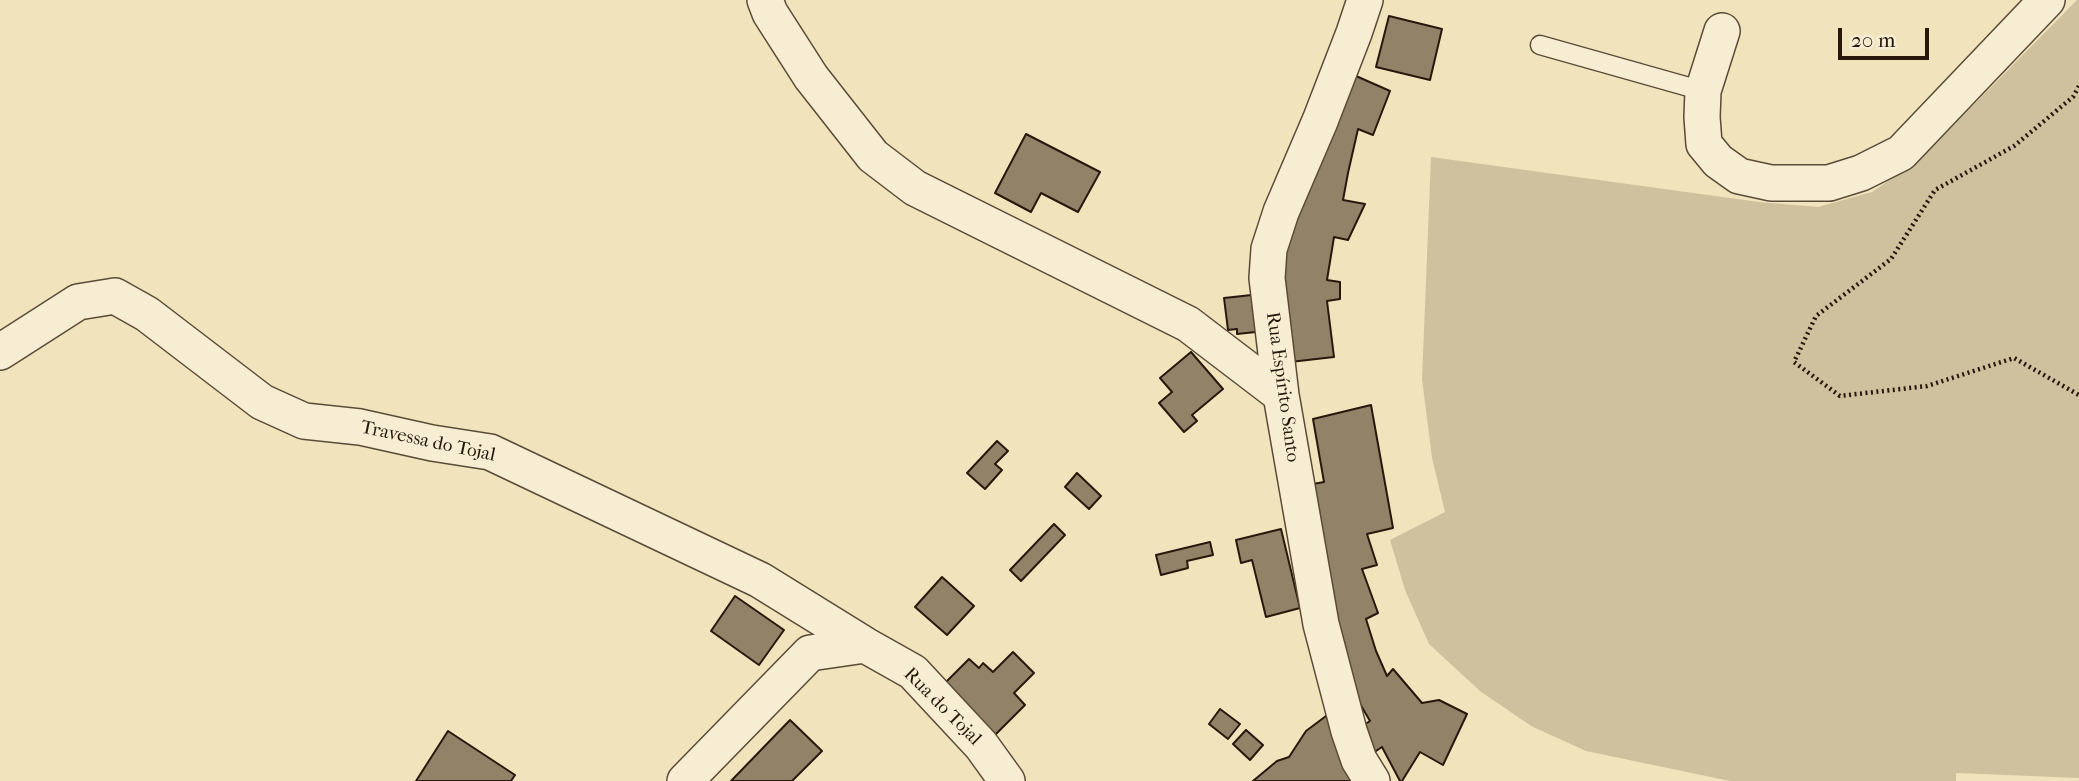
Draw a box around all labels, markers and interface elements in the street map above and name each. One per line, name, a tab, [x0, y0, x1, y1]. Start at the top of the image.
scale bar	[1841, 14, 1932, 58]
text: 20 m	[1851, 28, 1895, 52]
street label: Rua Espírito Santo	[1260, 310, 1304, 464]
street label: Travessa do Tojal	[359, 417, 497, 467]
street label: Rua do Tojal	[898, 663, 986, 751]

